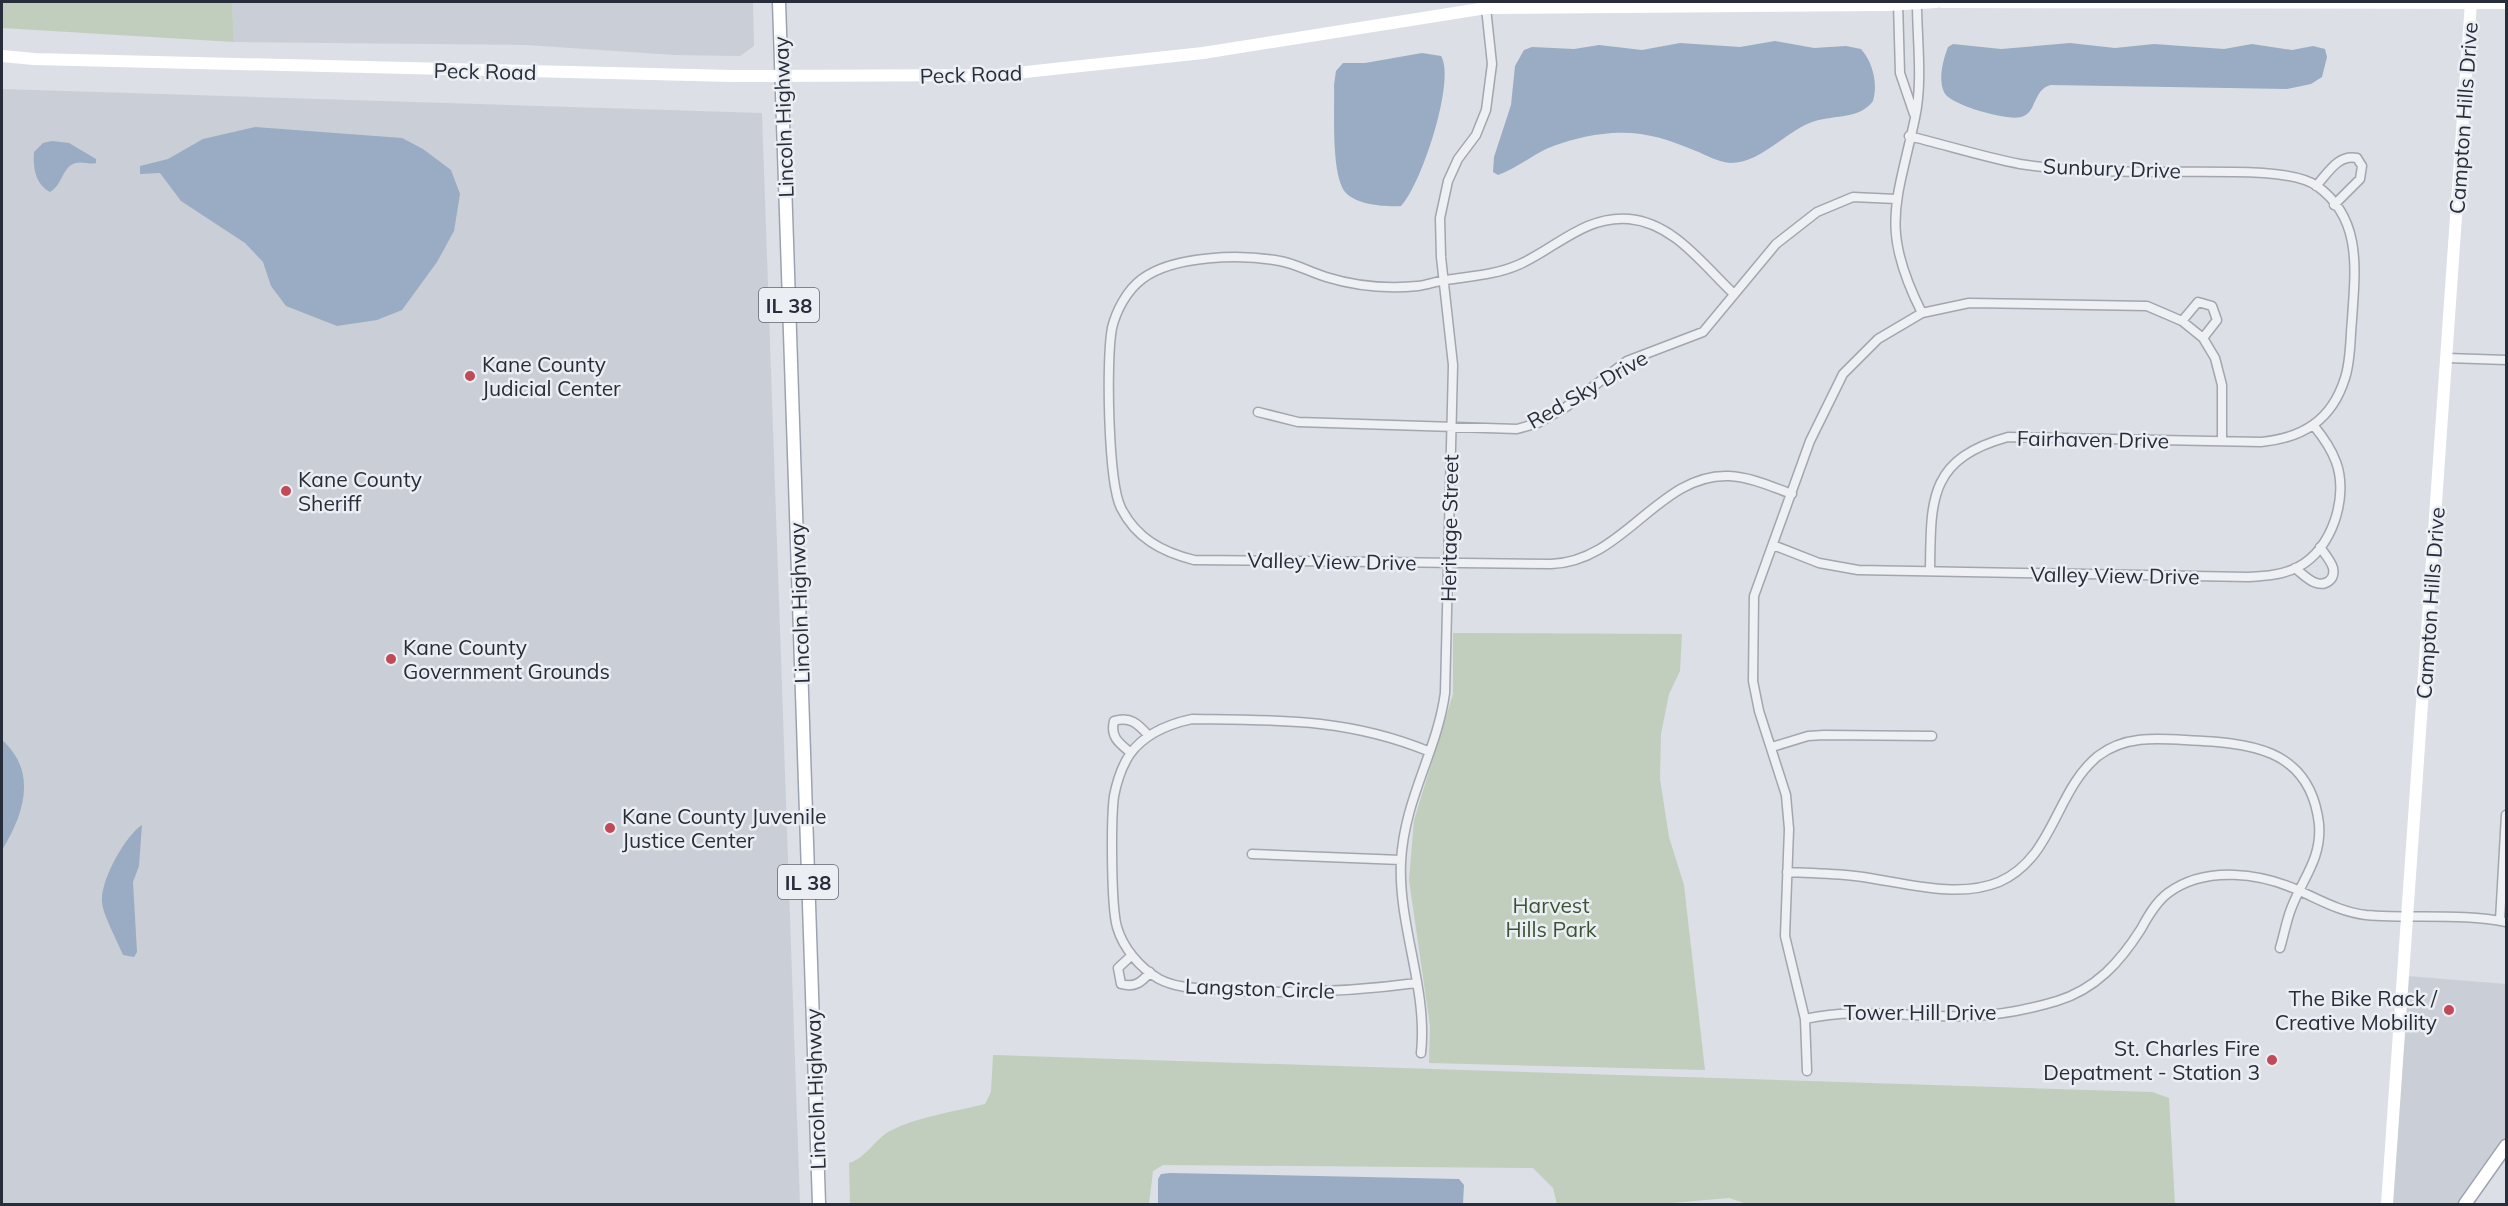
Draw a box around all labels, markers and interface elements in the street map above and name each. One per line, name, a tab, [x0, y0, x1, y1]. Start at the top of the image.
street label: Campton Hills Drive	[2443, 21, 2483, 215]
street label: Lincoln Highway	[767, 36, 799, 198]
street label: Peck Road	[433, 57, 537, 85]
street label: Peck Road	[919, 59, 1023, 89]
street label: Sunbury Drive	[2043, 153, 2181, 183]
road number: IL 38	[759, 288, 819, 322]
street label: Red Sky Drive	[1522, 344, 1652, 434]
place label: Kane County Judicial Center	[482, 351, 621, 401]
marker: Kane County Judicial Center	[463, 369, 477, 383]
street label: Fairhaven Drive	[2017, 425, 2169, 453]
street label: Heritage Street	[1435, 454, 1463, 602]
place label: Kane County Sheriff	[298, 466, 422, 516]
marker: Kane County Sheriff	[279, 484, 293, 498]
street label: Campton Hills Drive	[2410, 506, 2450, 700]
street label: Lincoln Highway	[783, 522, 815, 684]
street label: Valley View Drive	[1247, 547, 1417, 575]
street label: Valley View Drive	[2030, 561, 2200, 589]
place label: Kane County Government Grounds	[403, 634, 610, 684]
marker: Kane County Government Grounds	[384, 652, 398, 666]
place label: Kane County Juvenile Justice Center	[622, 803, 826, 853]
marker: Kane County Juvenile Justice Center	[603, 821, 617, 835]
road number: IL 38	[778, 865, 838, 899]
park label: Harvest Hills Park	[1505, 892, 1597, 942]
street label: Langston Circle	[1185, 972, 1335, 1004]
place label: The Bike Rack / Creative Mobility	[2275, 985, 2438, 1035]
street label: Tower Hill Drive	[1844, 999, 1996, 1025]
marker: The Bike Rack / Creative Mobility	[2442, 1003, 2456, 1017]
street label: Lincoln Highway	[799, 1008, 831, 1170]
place label: St. Charles Fire Depatment - Station 3	[2043, 1035, 2260, 1085]
marker: St. Charles Fire Depatment - Station 3	[2265, 1053, 2279, 1067]

